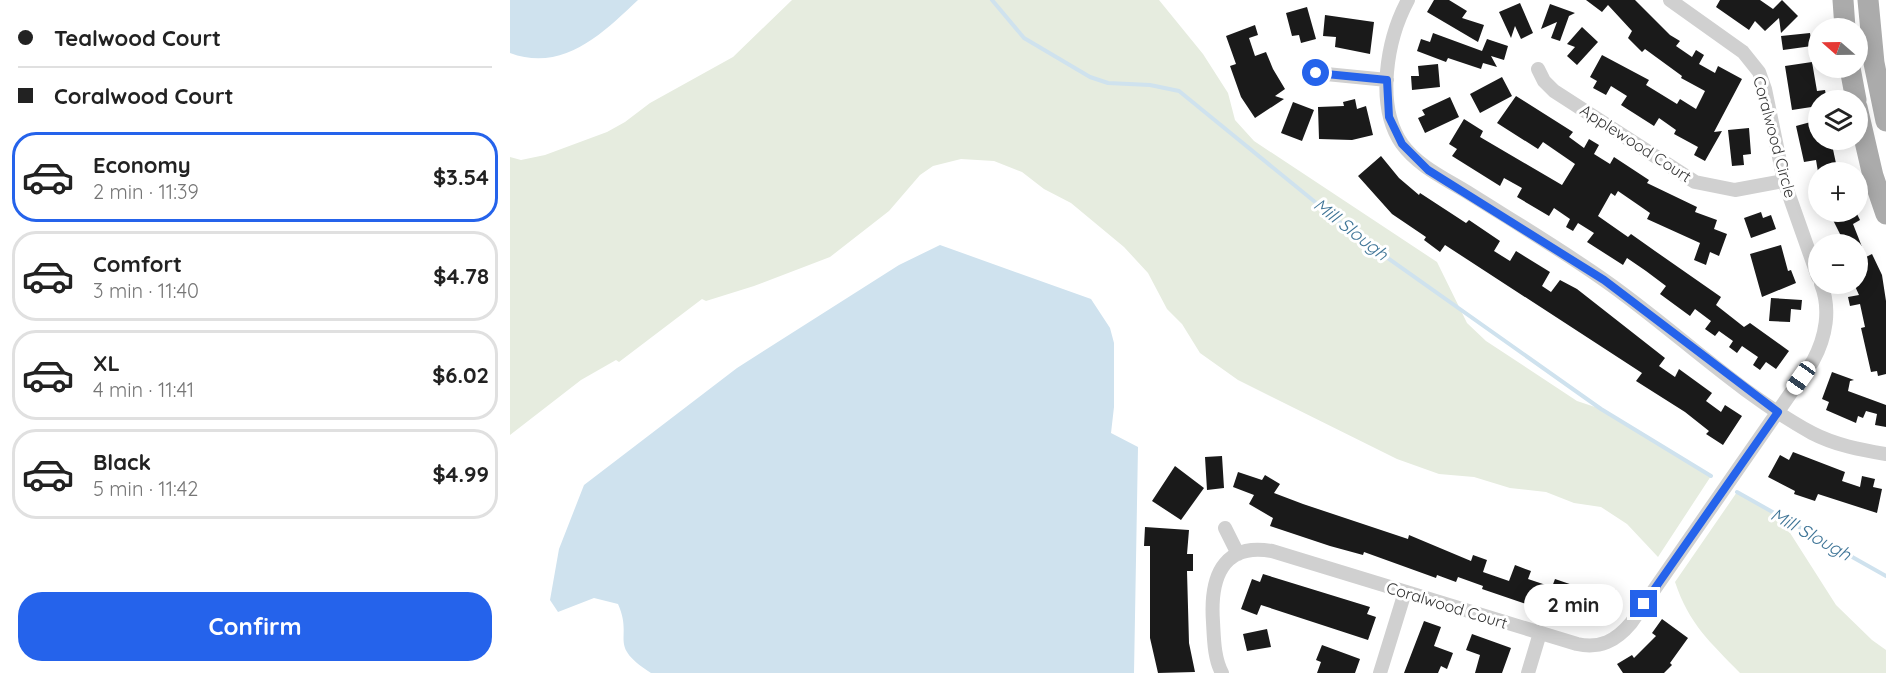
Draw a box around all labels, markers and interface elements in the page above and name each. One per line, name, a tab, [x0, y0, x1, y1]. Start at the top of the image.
north arrow	[1808, 18, 1868, 78]
map controls	[1808, 18, 1868, 294]
text: Tealwood Court	[54, 24, 221, 52]
route start	[1302, 59, 1329, 86]
street label: Coralwood Circle	[1749, 74, 1801, 200]
text: Coralwood Court	[54, 82, 234, 110]
button: layers	[1808, 90, 1868, 150]
street label: Applewood Court	[1577, 100, 1695, 186]
icon: car	[21, 150, 75, 204]
text: Economy	[93, 151, 191, 179]
button: +	[1808, 162, 1868, 222]
text: $3.54	[433, 163, 489, 191]
text: 2 min · 11:39	[93, 179, 199, 204]
water label: Mill Slough	[1309, 193, 1394, 266]
button: −	[1808, 234, 1868, 294]
icon: car	[21, 249, 75, 303]
text: Comfort	[93, 250, 182, 278]
text: $4.78	[433, 262, 489, 290]
text: 3 min · 11:40	[93, 278, 199, 303]
icon: car	[21, 348, 75, 402]
text: XL	[93, 349, 120, 377]
car	[1783, 358, 1819, 398]
text: $6.02	[432, 361, 489, 389]
text: 4 min · 11:41	[93, 377, 194, 402]
icon: car	[21, 447, 75, 501]
text: Black	[93, 448, 151, 476]
text: $4.99	[432, 460, 489, 488]
text: 5 min · 11:42	[93, 476, 198, 501]
water label: Mill Slough	[1767, 503, 1856, 566]
street label: Coralwood Court	[1384, 577, 1510, 633]
callout: 2 min	[1524, 583, 1623, 625]
route end	[1630, 590, 1657, 617]
button: Confirm	[18, 592, 492, 661]
text: 2 min	[1547, 592, 1600, 617]

